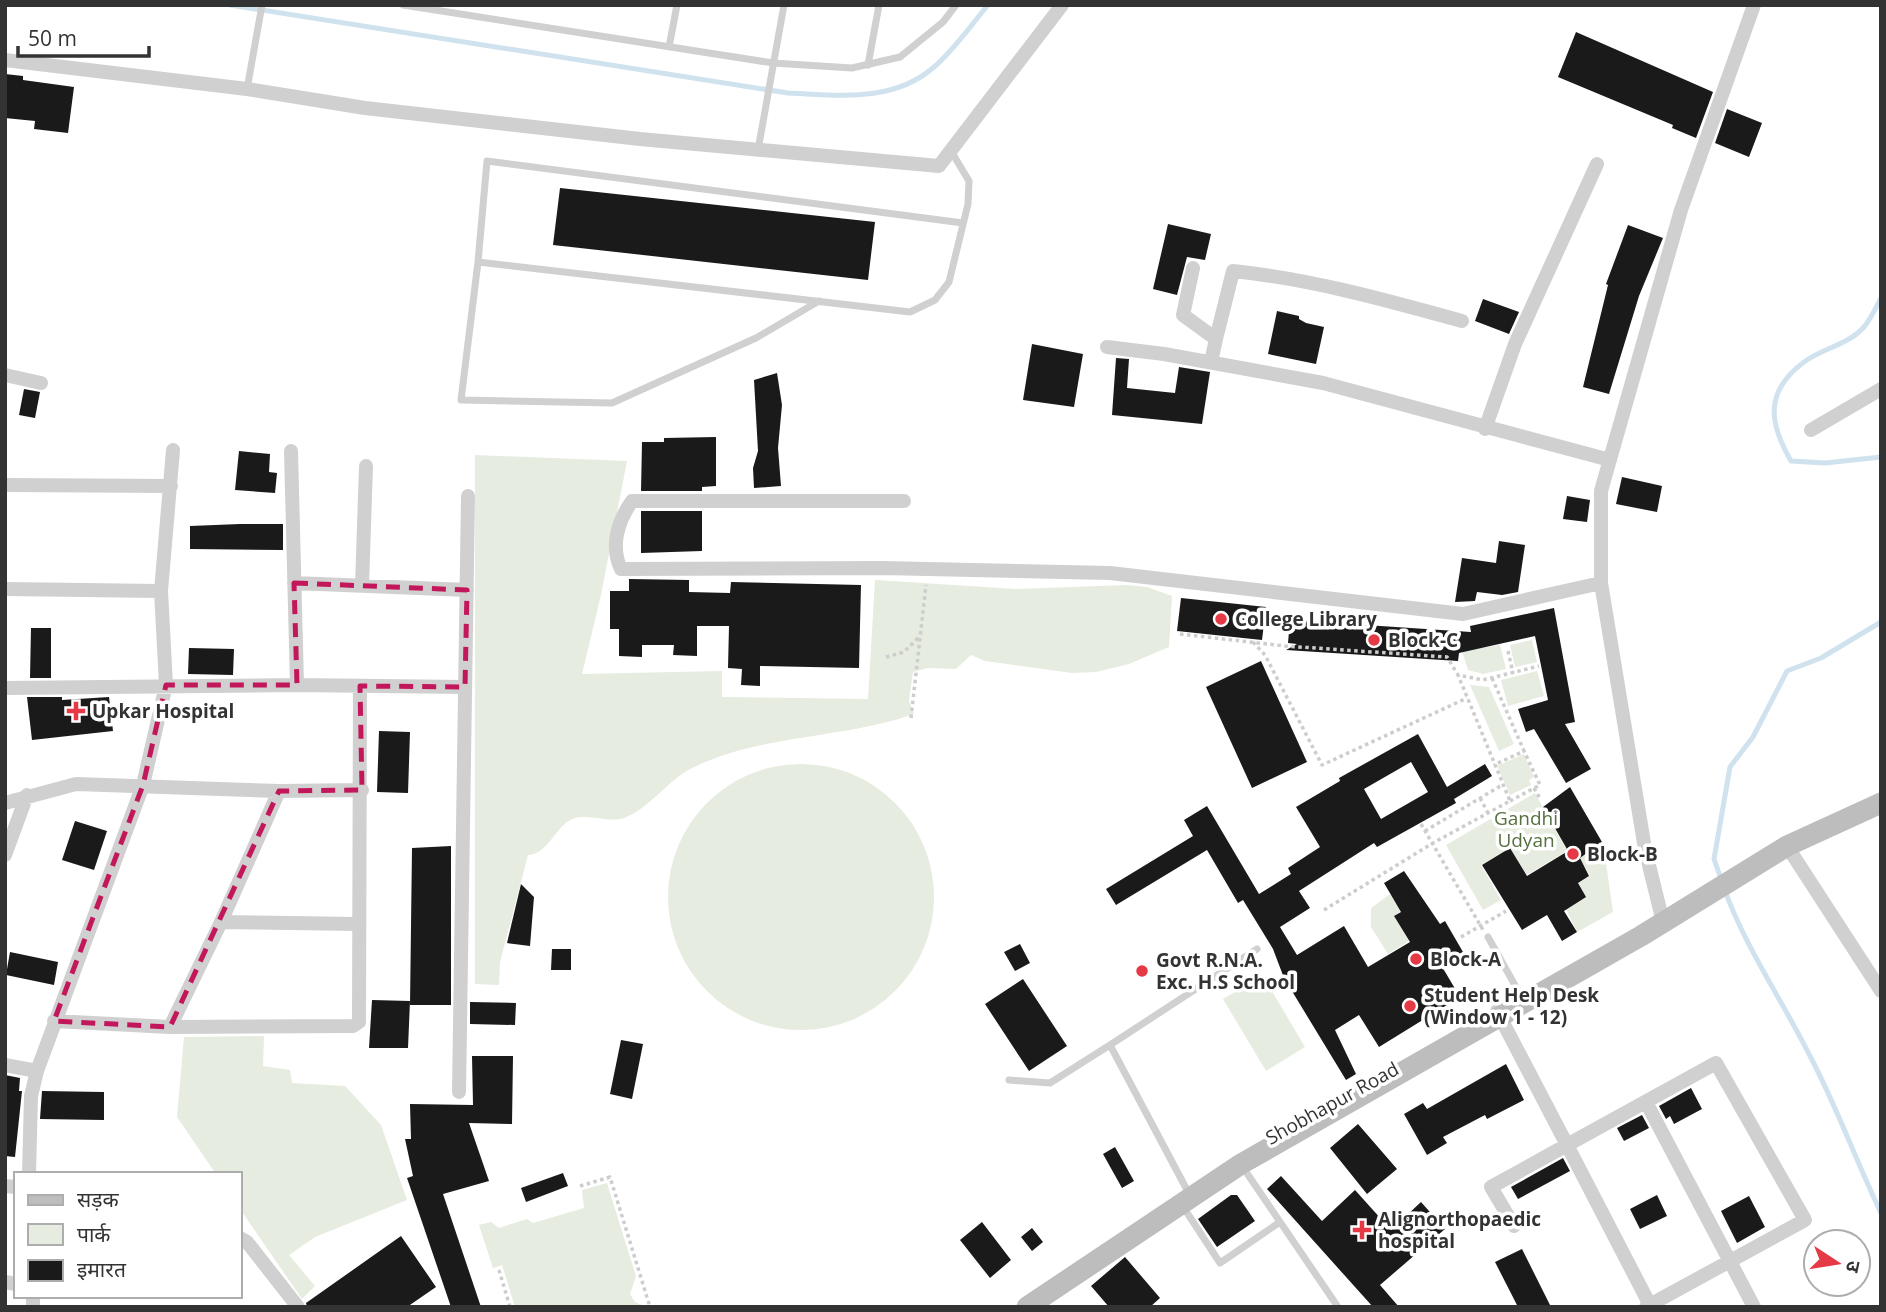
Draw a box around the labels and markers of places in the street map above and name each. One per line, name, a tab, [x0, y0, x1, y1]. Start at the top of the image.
place label: College Library	[1235, 606, 1377, 632]
marker: College Library	[1213, 611, 1229, 627]
place label: Block-C	[1388, 627, 1458, 653]
marker: Block-C	[1366, 632, 1382, 648]
place label: Upkar Hospital	[92, 698, 234, 724]
marker: Upkar Hospital	[66, 701, 86, 721]
place label: Block-B	[1587, 841, 1658, 867]
marker: Block-B	[1565, 846, 1581, 862]
place label: Block-A	[1430, 946, 1502, 972]
place label: Govt R.N.A. Exc. H.S School	[1156, 947, 1295, 995]
marker: Block-A	[1408, 951, 1424, 967]
marker: Govt R.N.A. Exc. H.S School	[1134, 963, 1150, 979]
place label: Student Help Desk (Window 1 - 12)	[1424, 982, 1599, 1030]
marker: Student Help Desk (Window 1 - 12)	[1402, 998, 1418, 1014]
place label: Alignorthopaedic hospital	[1378, 1206, 1541, 1254]
marker: Alignorthopaedic hospital	[1352, 1220, 1372, 1240]

